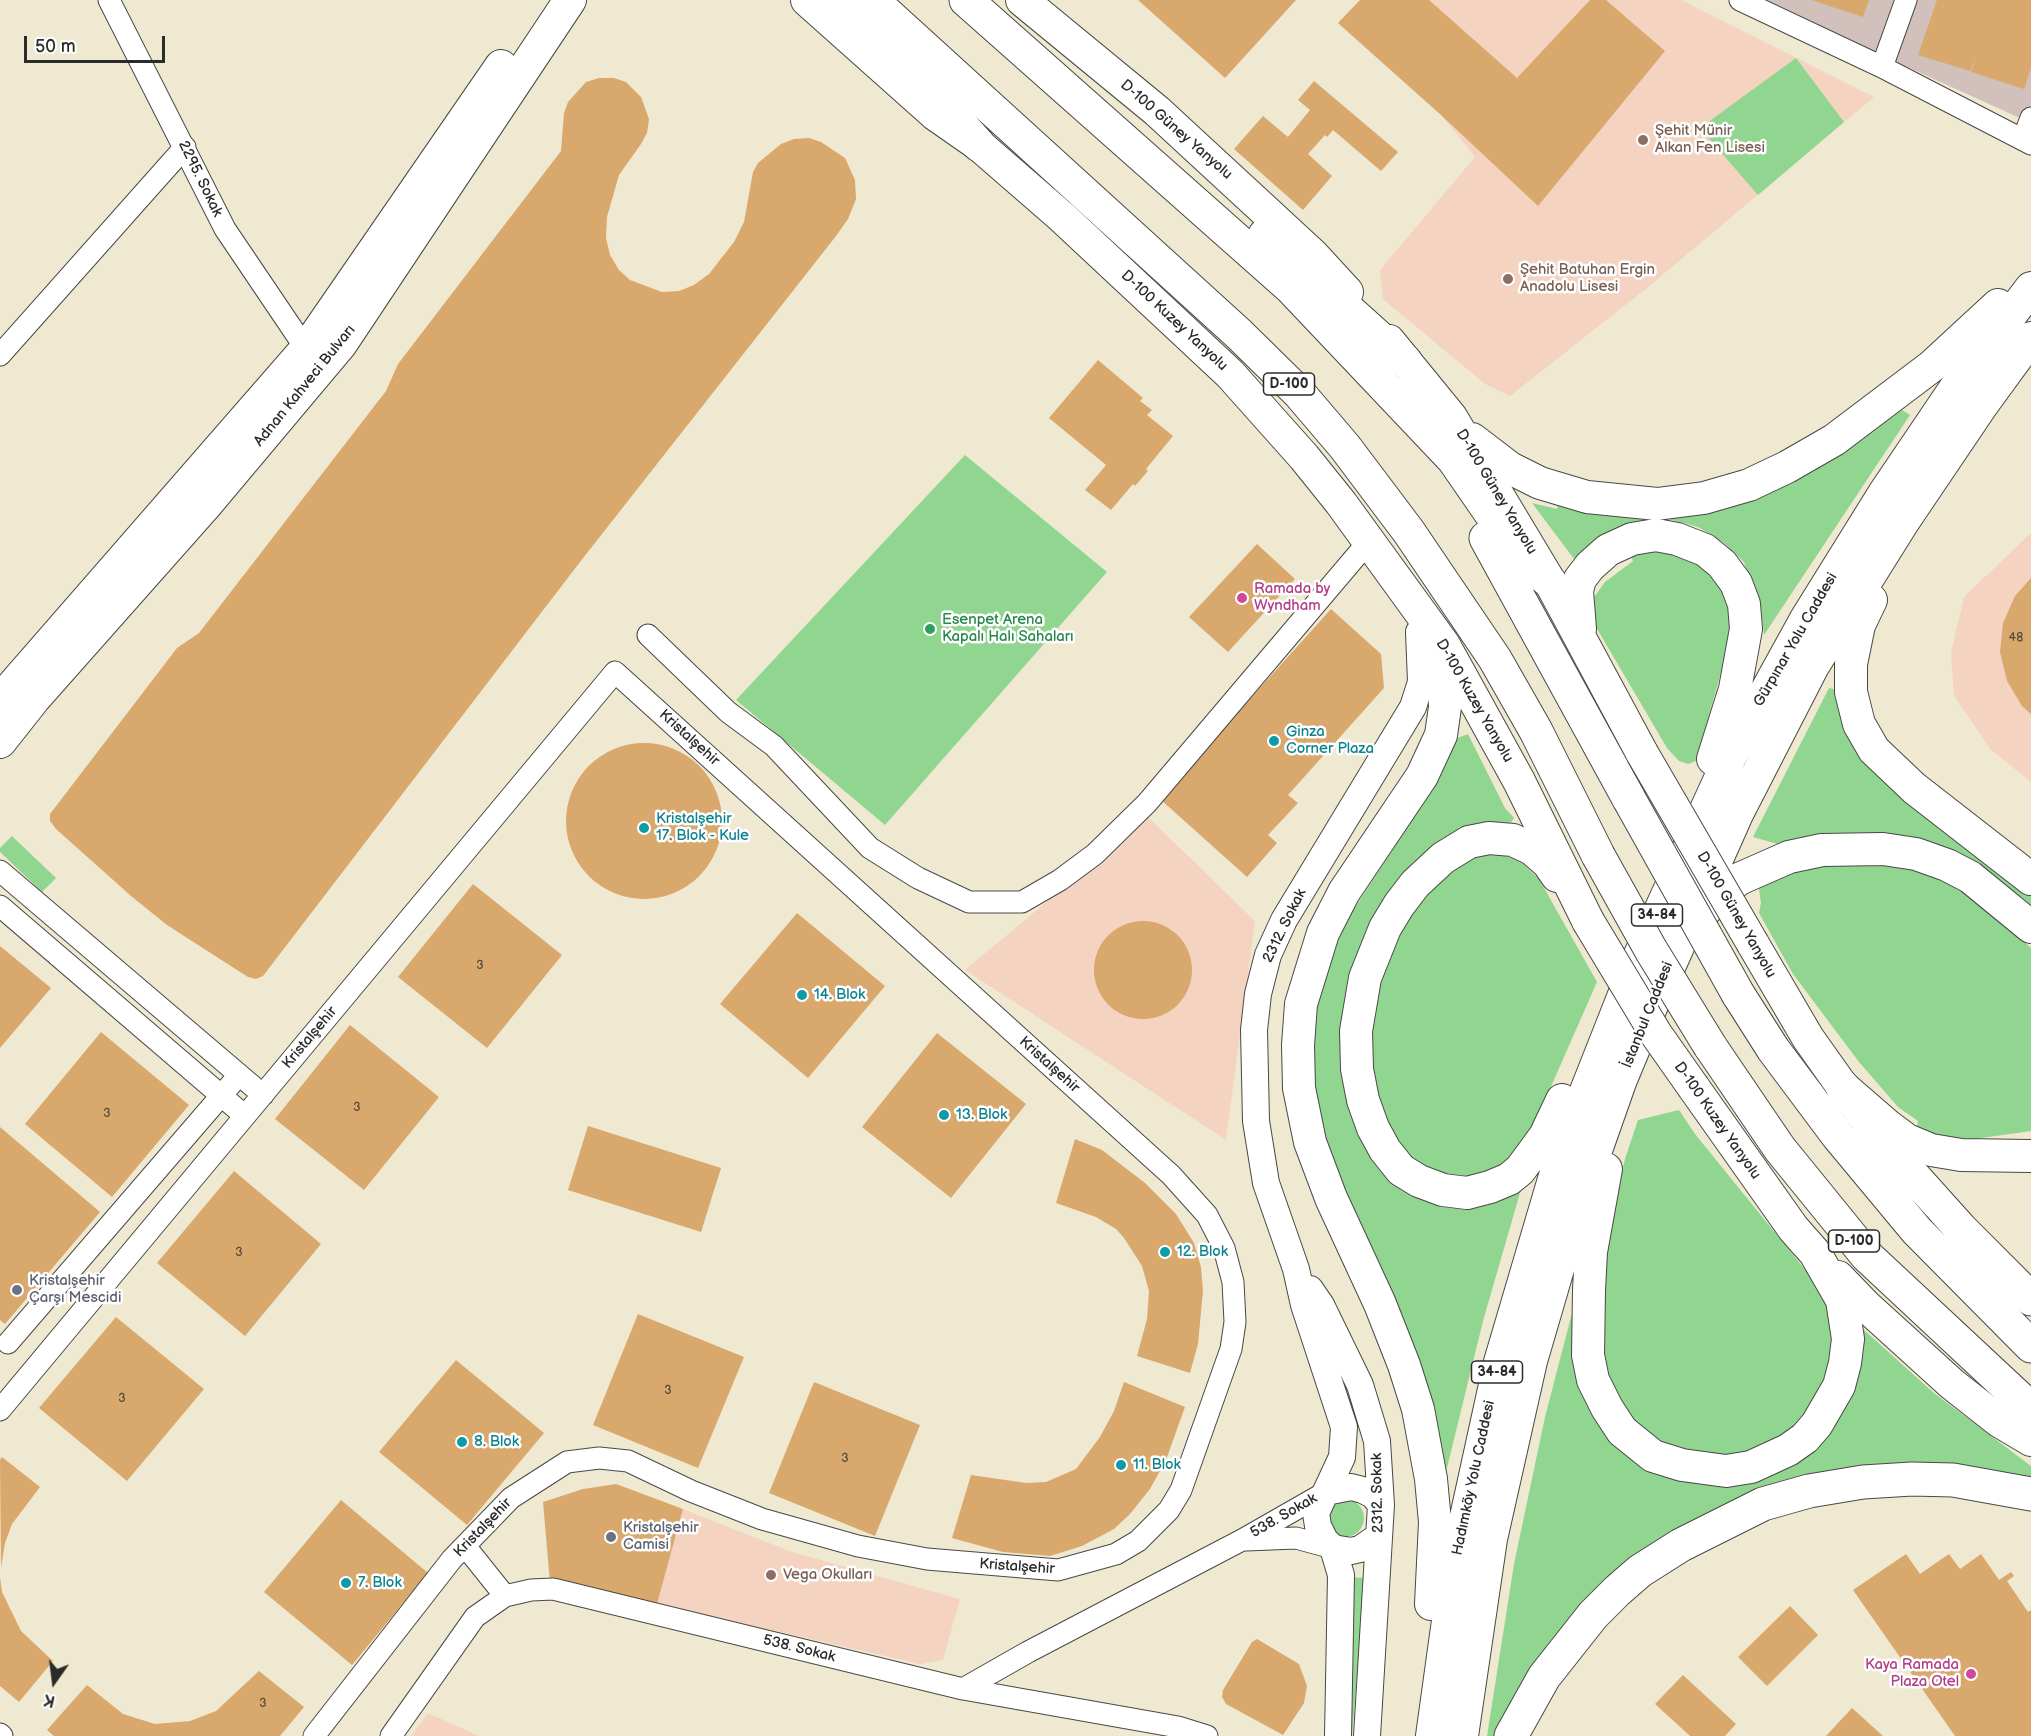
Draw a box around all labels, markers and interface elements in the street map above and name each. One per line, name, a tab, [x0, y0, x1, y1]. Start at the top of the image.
scale bar	[27, 24, 168, 62]
text: 50 m	[35, 36, 76, 57]
street label: D-100 Güney Yanyolu	[1116, 76, 1236, 184]
place label: Şehit Münir Alkan Fen Lisesi	[1655, 122, 1765, 157]
marker: Şehit Münir Alkan Fen Lisesi	[1636, 133, 1650, 147]
street label: 2295. Sokak	[174, 138, 226, 220]
place label: Şehit Batuhan Ergin Anadolu Lisesi	[1520, 261, 1655, 296]
street label: D-100 Kuzey Yanyolu	[1117, 267, 1231, 375]
marker: Şehit Batuhan Ergin Anadolu Lisesi	[1501, 272, 1515, 286]
street label: Adnan Kahveci Bulvarı	[250, 322, 360, 450]
road number: D-100	[1264, 373, 1314, 395]
street label: D-100 Güney Yanyolu	[1452, 426, 1540, 558]
street label: Gürpınar Yolu Caddesi	[1750, 570, 1842, 710]
place label: Ramada by Wyndham	[1254, 580, 1330, 615]
marker: Ramada by Wyndham	[1235, 591, 1249, 605]
place label: Esenpet Arena Kapalı Halı Sahaları	[942, 611, 1074, 646]
marker: Esenpet Arena Kapalı Halı Sahaları	[923, 622, 937, 636]
house number: 48	[2009, 631, 2023, 645]
street label: D-100 Kuzey Yanyolu	[1431, 636, 1517, 766]
street label: Kristalşehir	[655, 706, 723, 770]
place label: Ginza Corner Plaza	[1286, 723, 1374, 758]
marker: Ginza Corner Plaza	[1267, 734, 1281, 748]
place label: Kristalşehir 17. Blok - Kule	[656, 810, 749, 845]
marker: Kristalşehir 17. Blok - Kule	[637, 821, 651, 835]
street label: D-100 Güney Yanyolu	[1693, 849, 1779, 981]
street label: 2312. Sokak	[1259, 886, 1311, 966]
road number: 34-84	[1632, 904, 1682, 926]
house number: 3	[476, 959, 484, 973]
street label: İstanbul Caddesi	[1618, 959, 1678, 1071]
place label: 14. Blok	[814, 986, 865, 1004]
marker: 14. Blok	[795, 988, 809, 1002]
street label: Kristalşehir	[279, 1003, 341, 1073]
street label: Kristalşehir	[1015, 1033, 1083, 1097]
street label: D-100 Kuzey Yanyolu	[1670, 1059, 1764, 1183]
house number: 3	[353, 1101, 361, 1115]
place label: 13. Blok	[956, 1106, 1007, 1124]
house number: 3	[103, 1107, 111, 1121]
marker: 13. Blok	[937, 1108, 951, 1122]
road number: D-100	[1828, 1230, 1880, 1252]
place label: 12. Blok	[1177, 1243, 1228, 1261]
marker: 12. Blok	[1158, 1245, 1172, 1259]
house number: 3	[235, 1246, 243, 1260]
place label: Kristalşehir Çarşı Mescidi	[29, 1272, 121, 1307]
marker: Kristalşehir Çarşı Mescidi	[10, 1283, 24, 1297]
road number: 34-84	[1472, 1361, 1522, 1383]
house number: 3	[664, 1384, 672, 1398]
house number: 3	[118, 1392, 126, 1406]
street label: Hadımköy Yolu Caddesi	[1449, 1399, 1499, 1557]
place label: 8. Blok	[474, 1433, 519, 1451]
marker: 8. Blok	[455, 1435, 469, 1449]
house number: 3	[841, 1452, 849, 1466]
street label: 2312. Sokak	[1368, 1453, 1388, 1533]
place label: 11. Blok	[1133, 1456, 1181, 1474]
marker: 11. Blok	[1114, 1458, 1128, 1472]
street label: 538. Sokak	[1247, 1490, 1321, 1542]
street label: Kristalşehir	[450, 1495, 516, 1561]
place label: Kristalşehir Camisi	[623, 1519, 699, 1554]
marker: Kristalşehir Camisi	[604, 1530, 618, 1544]
street label: Kristalşehir	[979, 1555, 1055, 1579]
place label: Vega Okulları	[783, 1566, 872, 1584]
marker: Vega Okulları	[764, 1568, 778, 1582]
place label: 7. Blok	[358, 1574, 402, 1592]
marker: 7. Blok	[339, 1576, 353, 1590]
street label: 538. Sokak	[761, 1631, 837, 1667]
north arrow	[24, 1652, 84, 1712]
place label: Kaya Ramada Plaza Otel	[1865, 1656, 1959, 1691]
marker: Kaya Ramada Plaza Otel	[1964, 1667, 1978, 1681]
text: K	[42, 1689, 57, 1710]
house number: 3	[259, 1697, 267, 1711]

